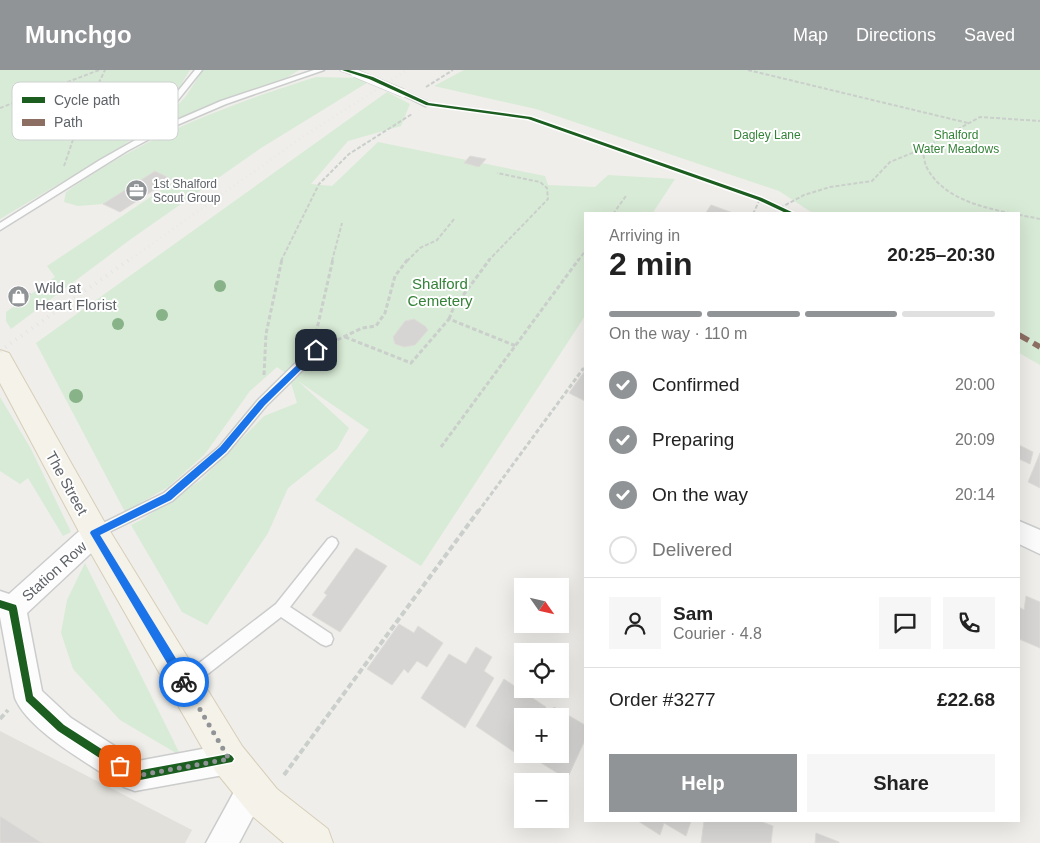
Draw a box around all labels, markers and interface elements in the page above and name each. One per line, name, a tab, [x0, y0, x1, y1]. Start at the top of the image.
text: Munchgo	[25, 21, 132, 48]
text: Map	[793, 25, 828, 45]
text: Directions	[856, 25, 936, 45]
text: Saved	[964, 25, 1015, 45]
legend	[12, 82, 178, 140]
text: Cycle path	[54, 92, 120, 108]
text: Path	[54, 114, 83, 130]
park label: Dagley Lane	[733, 128, 801, 142]
park label: Shalford Water Meadows	[913, 128, 999, 156]
place label: 1st Shalford Scout Group	[153, 177, 221, 205]
office icon: 1st Shalford Scout Group	[125, 179, 149, 203]
text: Arriving in	[609, 227, 680, 244]
text: 20:25–20:30	[887, 244, 995, 265]
text: 2 min	[609, 246, 693, 282]
park label: Shalford Cemetery	[407, 275, 473, 309]
place label: Wild at Heart Florist	[35, 279, 118, 313]
shop icon: Wild at Heart Florist	[7, 284, 31, 308]
text: On the way · 110 m	[609, 325, 747, 342]
pin	[295, 329, 337, 371]
icon: home	[302, 336, 330, 364]
icon: check	[609, 371, 637, 399]
text: Confirmed	[652, 374, 740, 395]
text: 20:00	[955, 376, 995, 393]
icon: check	[609, 426, 637, 454]
text: Preparing	[652, 429, 734, 450]
text: 20:09	[955, 431, 995, 448]
street label: The Street	[43, 448, 92, 518]
icon: check	[609, 481, 637, 509]
text: On the way	[652, 484, 748, 505]
text: 20:14	[955, 486, 995, 503]
street label: Station Row	[18, 538, 90, 604]
text: Delivered	[652, 539, 732, 560]
north arrow	[514, 578, 569, 632]
map controls	[514, 578, 569, 828]
button: person	[609, 597, 661, 649]
button: chat	[879, 597, 931, 649]
button: phone	[943, 597, 995, 649]
text: Sam	[673, 603, 713, 624]
text: Courier · 4.8	[673, 625, 762, 642]
button: locate	[514, 643, 569, 698]
courier	[159, 657, 209, 707]
icon: bike	[170, 668, 198, 696]
text: Order #3277	[609, 689, 716, 710]
text: £22.68	[937, 689, 995, 710]
button: +	[514, 708, 569, 763]
pin	[99, 745, 141, 787]
icon: bag	[106, 752, 134, 780]
button: Help	[609, 754, 797, 812]
button: Share	[807, 754, 995, 812]
button: −	[514, 773, 569, 828]

